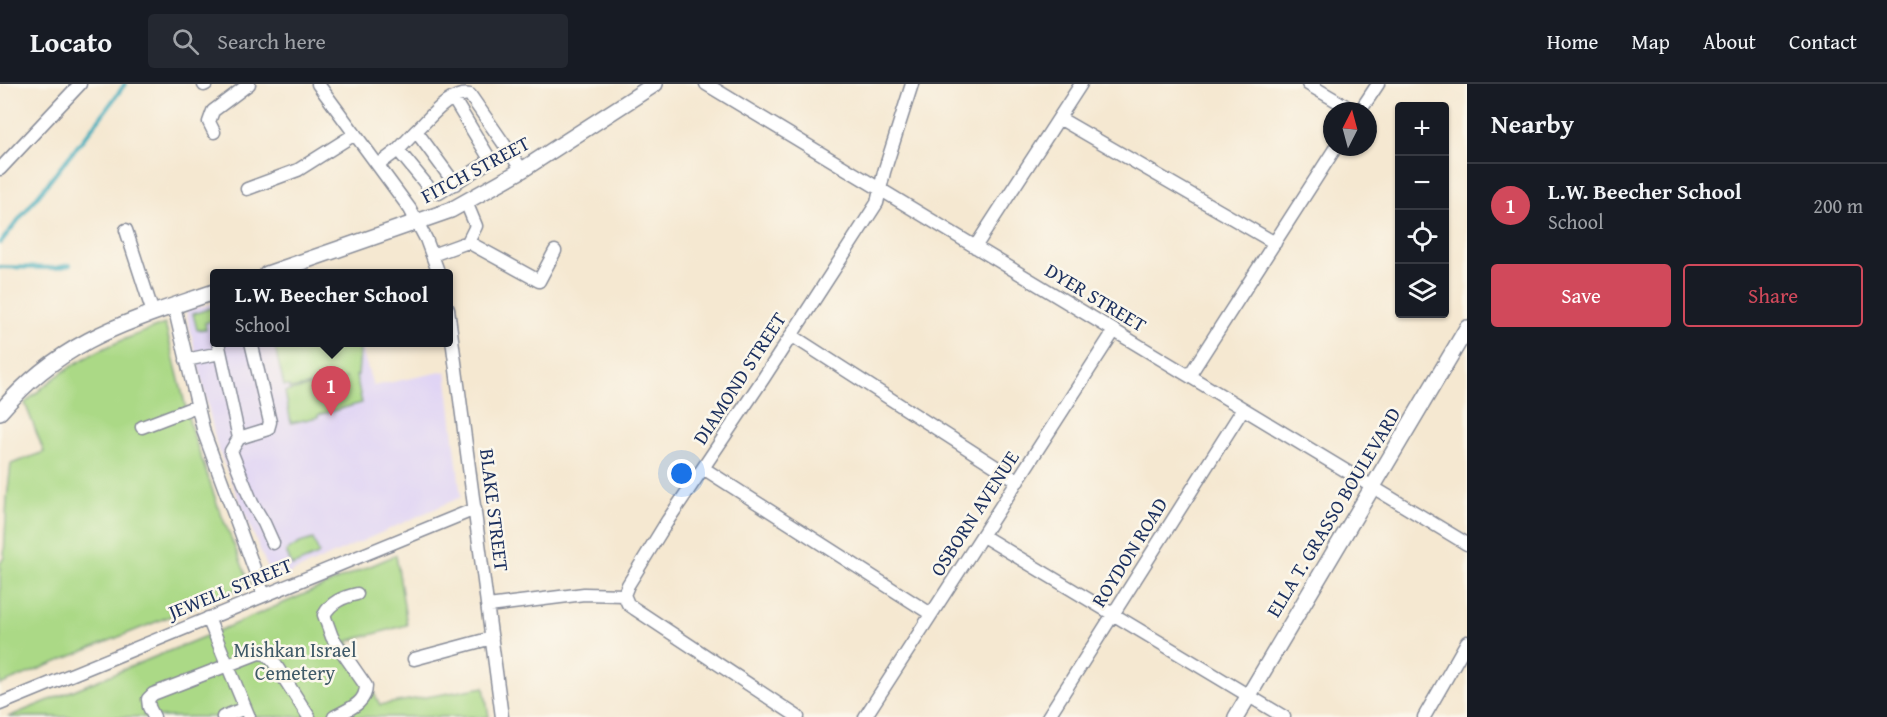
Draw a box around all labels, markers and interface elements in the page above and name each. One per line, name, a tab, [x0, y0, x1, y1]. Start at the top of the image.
search box	[148, 14, 568, 68]
text: Locato	[30, 21, 112, 62]
icon: search	[169, 25, 202, 58]
text: Search here	[217, 25, 326, 57]
text: Home	[1547, 26, 1598, 57]
text: Map	[1631, 26, 1670, 57]
text: About	[1703, 26, 1756, 57]
text: Contact	[1789, 26, 1857, 57]
north arrow	[1323, 102, 1377, 156]
map controls	[1395, 102, 1449, 318]
button: +	[1395, 102, 1449, 156]
text: Nearby	[1491, 104, 1574, 143]
street label: FITCH STREET	[415, 128, 535, 210]
button: −	[1395, 156, 1449, 210]
text: L.W. Beecher School	[1548, 175, 1742, 207]
text: 1	[1505, 191, 1516, 220]
text: 200 m	[1813, 191, 1863, 220]
text: School	[1548, 207, 1604, 236]
button: locate	[1395, 210, 1449, 264]
street label: DYER STREET	[1040, 255, 1152, 339]
button: layers	[1395, 264, 1449, 318]
button: Save	[1491, 264, 1671, 327]
button: Share	[1683, 264, 1863, 327]
popup	[210, 269, 453, 347]
text: L.W. Beecher School	[235, 278, 428, 310]
street label: DIAMOND STREET	[685, 306, 793, 450]
text: School	[235, 310, 290, 339]
pin: 1	[312, 366, 350, 416]
street label: ELLA T. GRASSO BOULEVARD	[1259, 402, 1407, 622]
street label: OSBORN AVENUE	[922, 444, 1026, 582]
street label: BLAKE STREET	[473, 447, 517, 573]
your location	[667, 459, 696, 488]
street label: ROYDON ROAD	[1084, 492, 1174, 612]
street label: JEWELL STREET	[161, 550, 296, 627]
park label: Mishkan Israel Cemetery	[233, 635, 357, 687]

